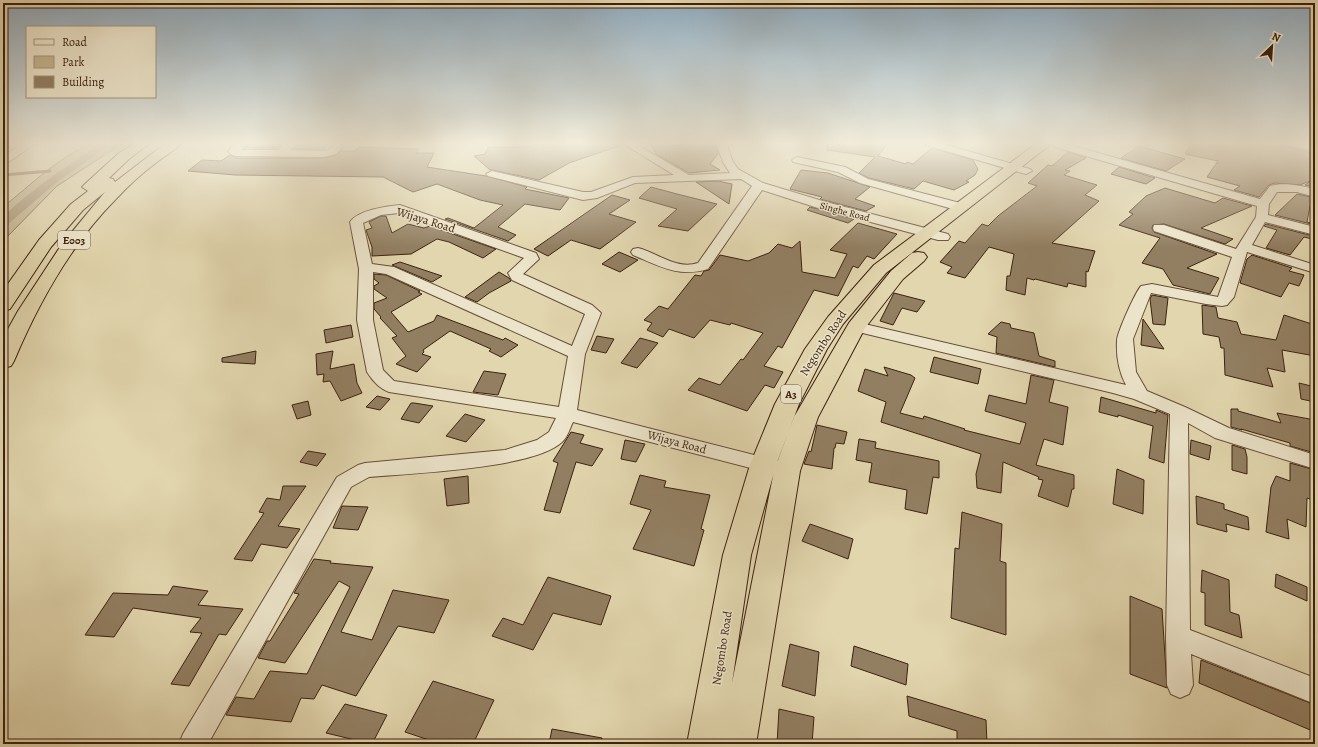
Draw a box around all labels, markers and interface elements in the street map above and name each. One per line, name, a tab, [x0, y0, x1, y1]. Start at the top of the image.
legend	[26, 26, 156, 98]
north arrow	[1252, 26, 1292, 66]
text: N	[1269, 29, 1283, 46]
text: Road	[62, 34, 88, 50]
text: Park	[62, 54, 85, 70]
text: Building	[62, 74, 104, 90]
street label: Singhe Road	[818, 199, 872, 225]
street label: Wijaya Road	[394, 203, 458, 237]
road number: E003	[58, 231, 90, 249]
street label: Negombo Road	[796, 307, 850, 379]
road number: A3	[781, 385, 801, 403]
street label: Wijaya Road	[645, 426, 709, 458]
street label: Negombo Road	[708, 609, 736, 686]

